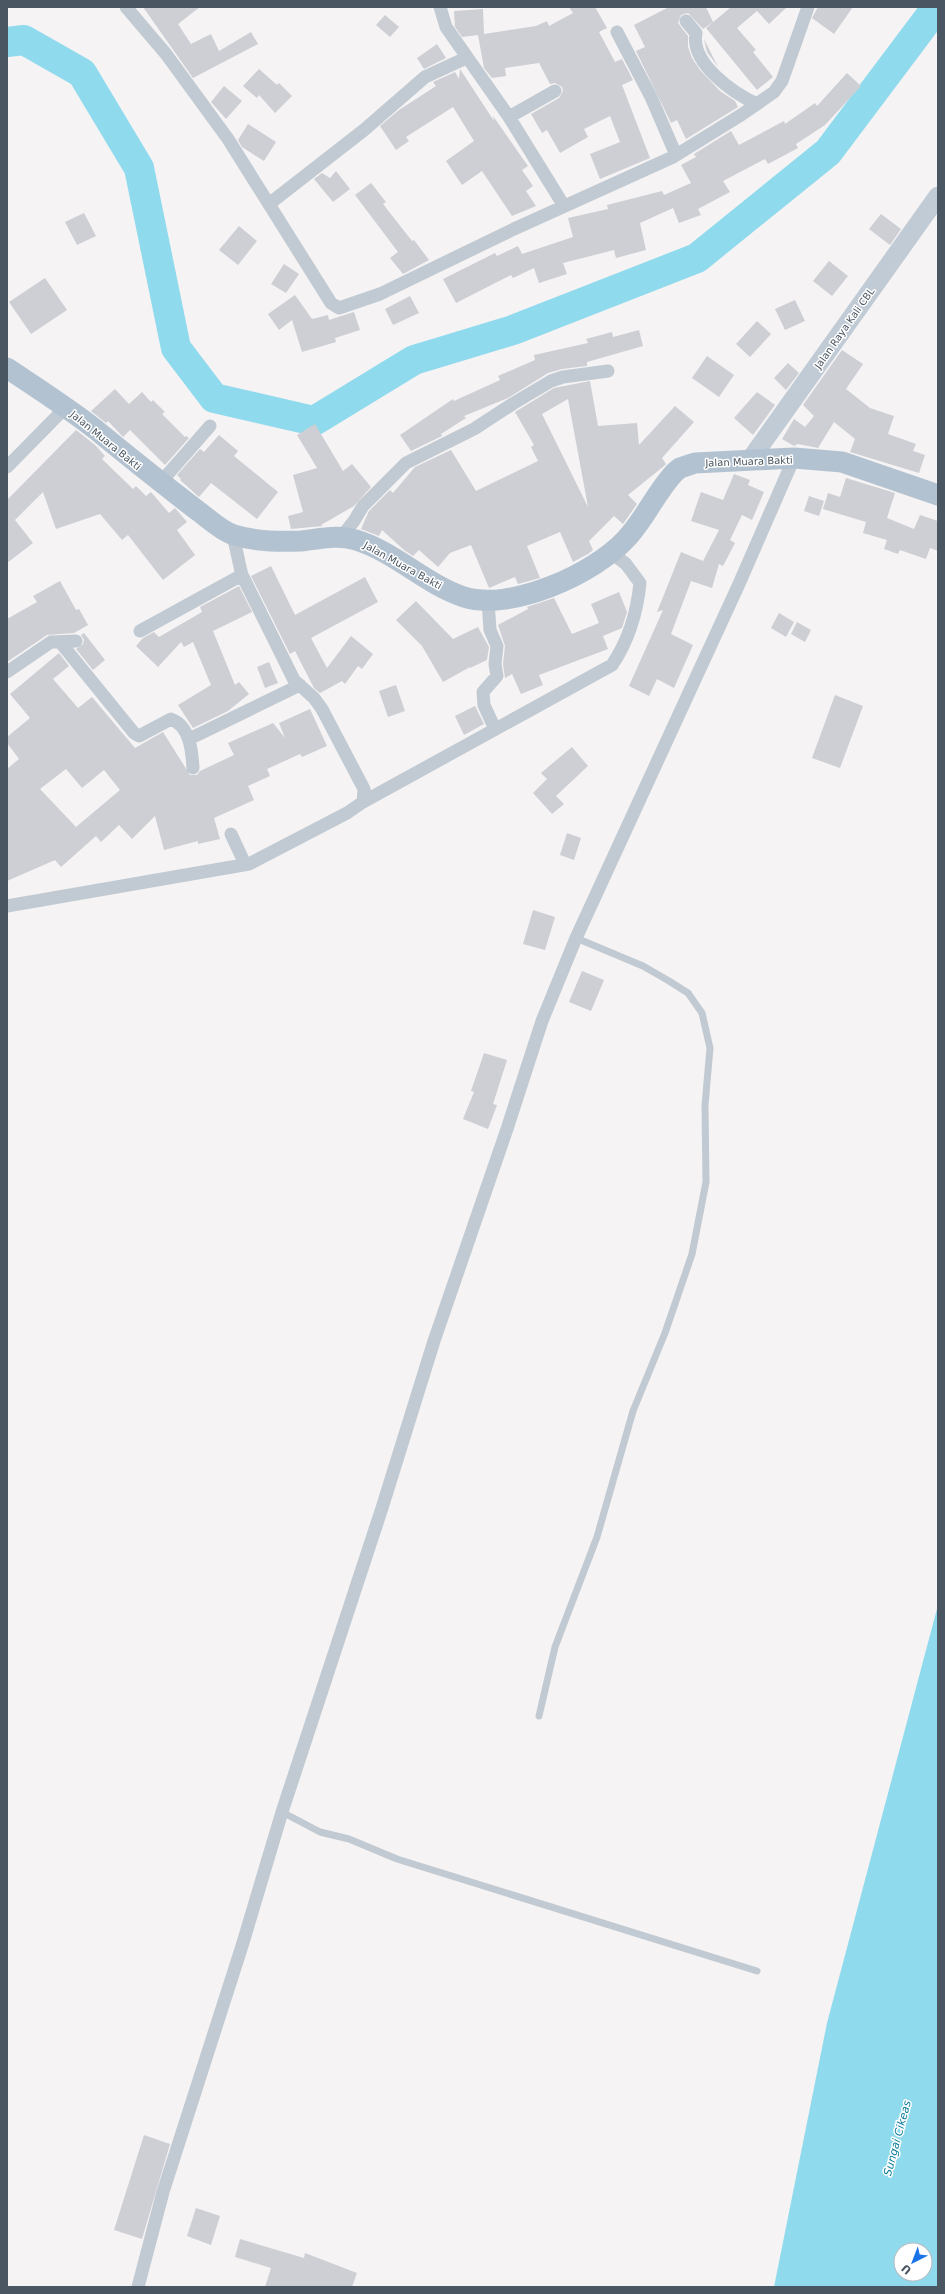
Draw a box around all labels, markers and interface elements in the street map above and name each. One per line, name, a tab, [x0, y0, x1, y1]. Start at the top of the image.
street label: Jalan Raya Kali CBL	[812, 285, 877, 372]
street label: Jalan Muara Bakti	[67, 408, 143, 472]
street label: Jalan Muara Bakti	[704, 454, 793, 469]
street label: Jalan Muara Bakti	[361, 539, 444, 591]
water label: Sungai Cikeas	[881, 2099, 914, 2177]
north arrow	[893, 2242, 933, 2282]
text: U	[899, 2261, 914, 2277]

